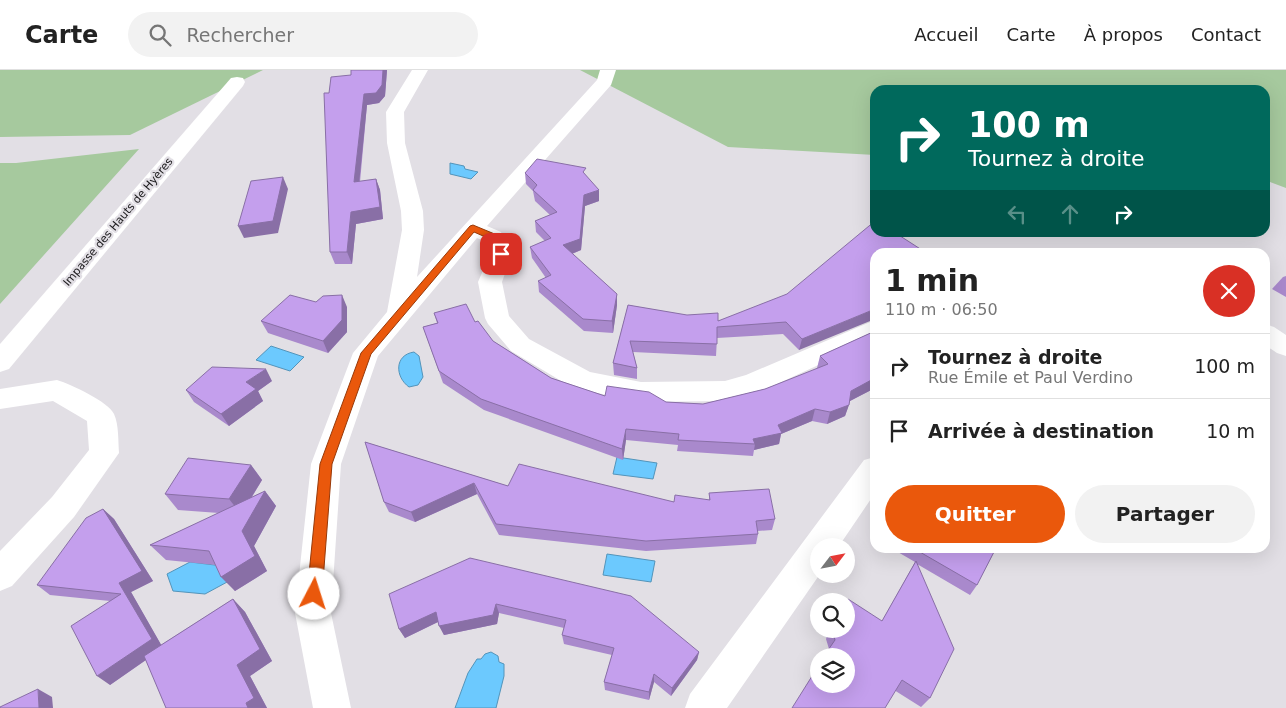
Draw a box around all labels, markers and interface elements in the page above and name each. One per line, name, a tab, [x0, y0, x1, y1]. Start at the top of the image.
search box	[128, 12, 478, 57]
text: Carte	[25, 21, 98, 49]
icon: search	[146, 21, 174, 49]
text: Rechercher	[186, 24, 294, 46]
text: Accueil	[914, 24, 979, 45]
text: Carte	[1007, 24, 1056, 45]
text: À propos	[1084, 24, 1163, 45]
text: Contact	[1191, 24, 1261, 45]
icon: right	[885, 105, 950, 170]
text: 100 m	[968, 105, 1090, 145]
text: Tournez à droite	[968, 146, 1145, 171]
street label: Impasse des Hauts de Hyères	[60, 155, 176, 289]
icon: left	[1003, 200, 1031, 228]
icon: ahead	[1056, 200, 1084, 228]
icon: right	[1109, 200, 1137, 228]
pin	[480, 233, 522, 275]
icon: arrive	[487, 240, 515, 268]
text: 1 min	[885, 263, 979, 298]
button: close	[1203, 265, 1255, 317]
text: 110 m · 06:50	[885, 300, 998, 319]
text: Tournez à droite	[928, 346, 1102, 368]
icon: right	[885, 352, 913, 380]
text: 100 m	[1194, 355, 1255, 377]
text: Rue Émile et Paul Verdino	[928, 368, 1133, 387]
icon: arrive	[885, 417, 913, 445]
text: Arrivée à destination	[928, 420, 1154, 442]
text: 10 m	[1206, 420, 1255, 442]
button: Quitter	[885, 485, 1065, 543]
button: Partager	[1075, 485, 1255, 543]
north arrow	[810, 538, 855, 582]
map controls	[810, 538, 855, 693]
position arrow	[287, 567, 339, 619]
button: search	[810, 593, 855, 638]
button: layers	[810, 648, 855, 693]

